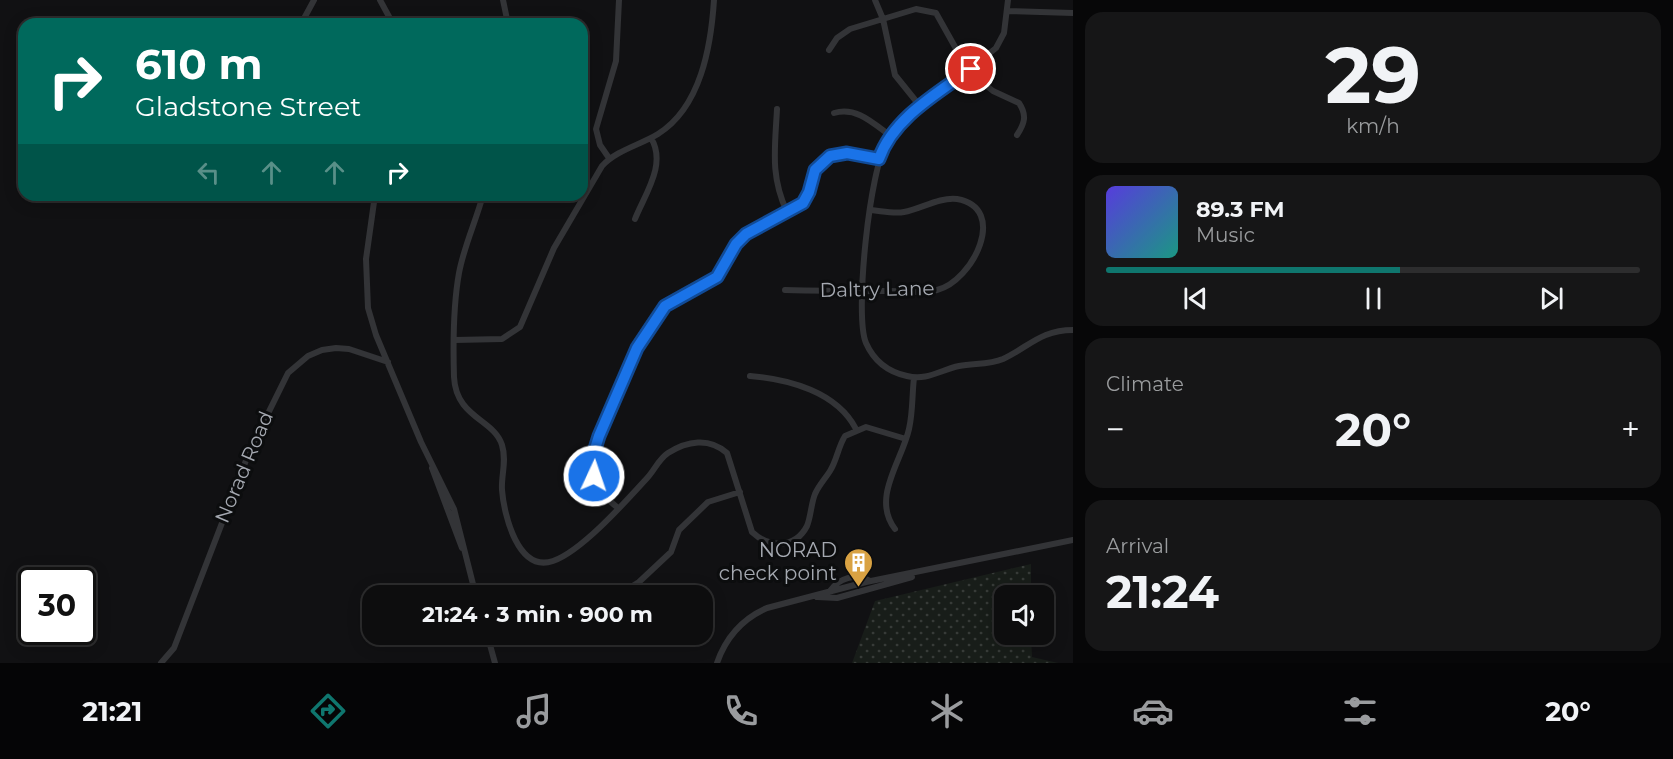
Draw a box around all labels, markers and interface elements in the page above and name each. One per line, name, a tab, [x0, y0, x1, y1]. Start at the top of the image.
text: 29	[1325, 27, 1421, 123]
text: 610 m	[135, 38, 263, 90]
icon: right	[36, 42, 114, 120]
pin	[945, 43, 996, 94]
icon: arrive	[954, 52, 987, 85]
text: Gladstone Street	[135, 90, 361, 123]
text: km/h	[1346, 114, 1400, 138]
icon: left	[192, 156, 225, 189]
icon: ahead	[255, 156, 288, 189]
icon: ahead	[318, 156, 351, 189]
icon: right	[381, 156, 414, 189]
text: 89.3 FM	[1196, 196, 1285, 223]
text: Music	[1196, 223, 1255, 247]
street label: Daltry Lane	[819, 276, 935, 302]
icon: previous	[1179, 282, 1212, 315]
icon: pause	[1357, 282, 1390, 315]
icon: next	[1535, 282, 1568, 315]
text: Climate	[1106, 372, 1184, 396]
text: 20°	[1335, 402, 1411, 457]
street label: Norad Road	[210, 408, 278, 526]
text: −	[1106, 409, 1125, 449]
text: +	[1621, 409, 1640, 449]
position arrow	[562, 444, 626, 508]
text: Arrival	[1106, 534, 1169, 558]
place label: NORAD check point	[719, 538, 837, 585]
building icon: NORAD check point	[842, 546, 874, 588]
text: 21:24	[1106, 564, 1219, 619]
speed limit sign: 30	[18, 567, 96, 645]
map controls	[994, 585, 1054, 645]
button: sound	[994, 585, 1054, 645]
text: 21:24 · 3 min · 900 m	[422, 601, 653, 628]
icon: directions	[307, 690, 349, 732]
icon: music	[513, 690, 555, 732]
icon: phone	[720, 690, 762, 732]
icon: climate	[926, 690, 968, 732]
icon: car	[1132, 690, 1174, 732]
icon: filters	[1339, 690, 1381, 732]
text: 21:21	[82, 695, 142, 728]
text: 20°	[1545, 695, 1591, 728]

